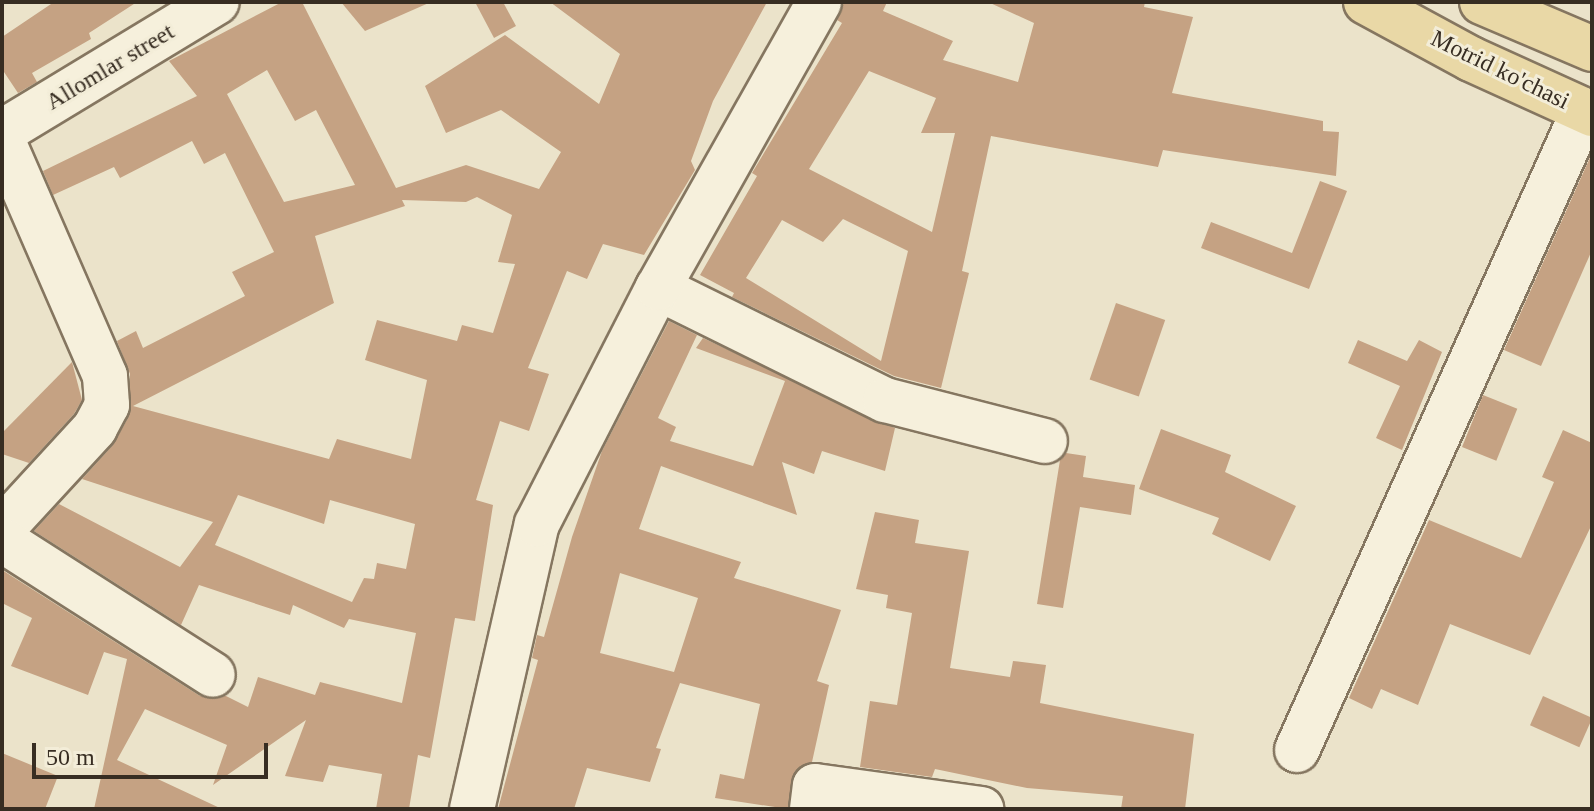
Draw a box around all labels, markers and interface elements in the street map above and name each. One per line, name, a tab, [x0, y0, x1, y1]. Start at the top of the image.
street label: Allomlar street	[41, 17, 179, 117]
street label: Motrid ko'chasi	[1426, 24, 1574, 116]
scale bar	[36, 727, 272, 777]
text: 50 m	[46, 744, 95, 770]

